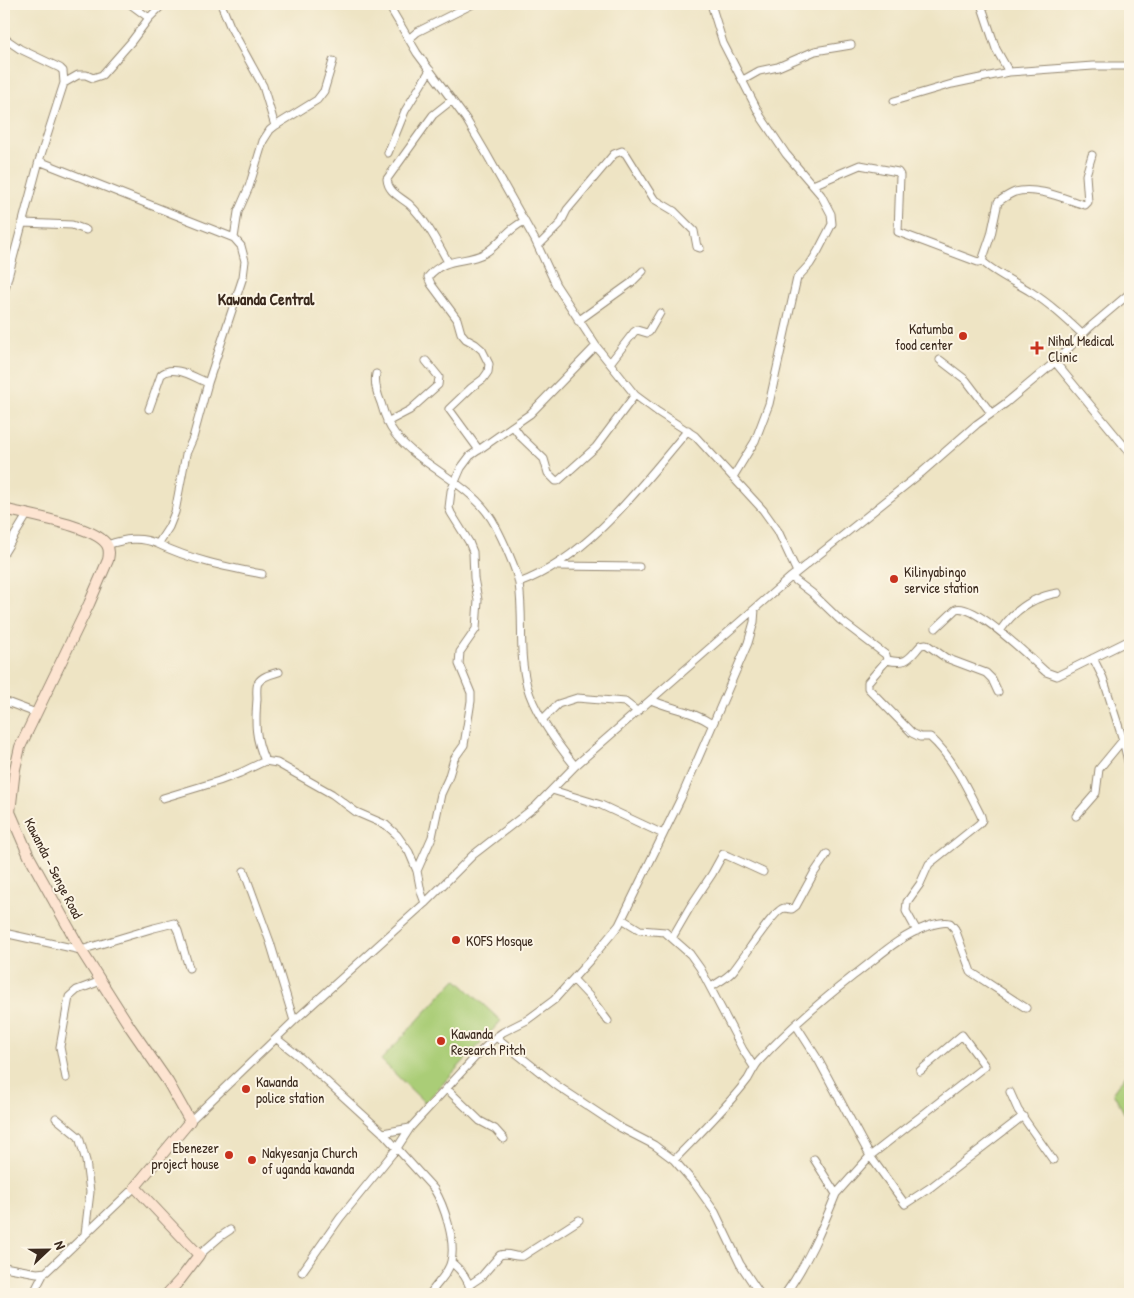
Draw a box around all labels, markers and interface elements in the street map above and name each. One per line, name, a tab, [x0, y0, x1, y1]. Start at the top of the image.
district label: Kawanda Central	[218, 288, 315, 310]
place label: Katumba food center	[895, 319, 954, 354]
marker: Katumba food center	[957, 330, 969, 342]
place label: Nihal Medical Clinic	[1048, 331, 1114, 366]
marker: Nihal Medical Clinic	[1030, 341, 1044, 355]
place label: Kilinyabingo service station	[904, 562, 979, 597]
marker: Kilinyabingo service station	[888, 573, 900, 585]
street label: Kawanda - Senge Road	[20, 814, 88, 922]
place label: KOFS Mosque	[466, 931, 533, 951]
marker: KOFS Mosque	[450, 934, 462, 946]
place label: Kawanda Research Pitch	[451, 1024, 525, 1059]
marker: Kawanda Research Pitch	[435, 1035, 447, 1047]
place label: Kawanda police station	[256, 1072, 324, 1108]
marker: Kawanda police station	[240, 1083, 252, 1095]
place label: Ebenezer project house	[152, 1138, 220, 1174]
place label: Nakyesanja Church of uganda kawanda	[262, 1143, 357, 1179]
marker: Ebenezer project house	[223, 1149, 235, 1161]
marker: Nakyesanja Church of uganda kawanda	[246, 1154, 258, 1166]
north arrow	[22, 1226, 72, 1276]
text: N	[50, 1238, 71, 1252]

